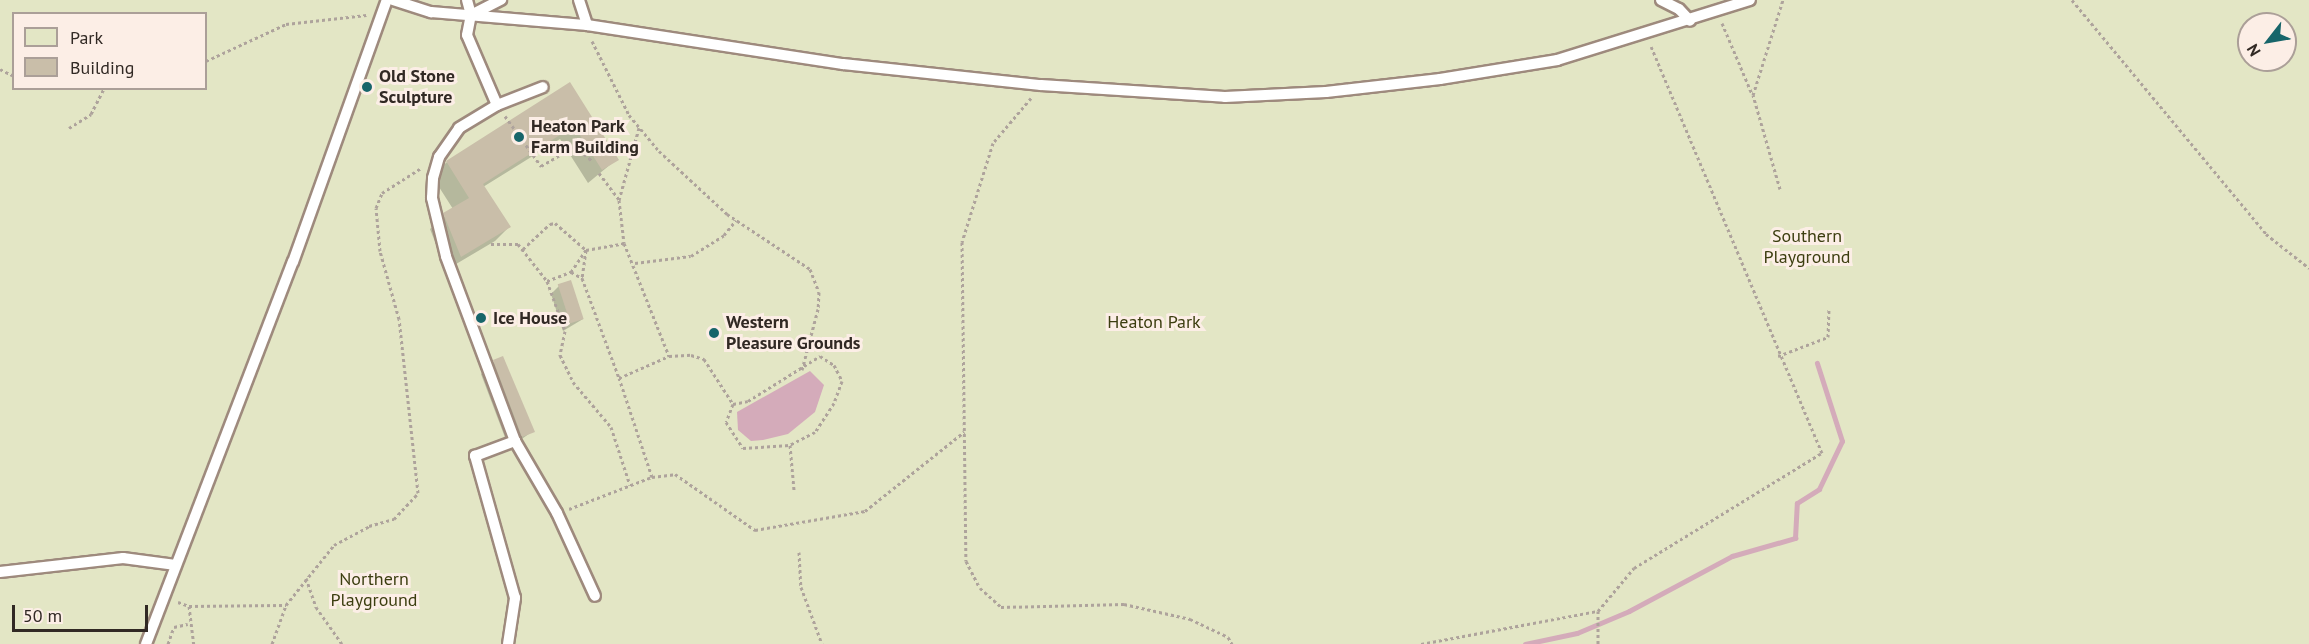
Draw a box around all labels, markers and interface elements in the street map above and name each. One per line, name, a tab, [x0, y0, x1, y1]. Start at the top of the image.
legend	[12, 12, 207, 90]
north arrow	[2237, 12, 2297, 72]
text: Park	[70, 26, 103, 49]
text: N	[2242, 41, 2265, 60]
text: Building	[70, 56, 134, 79]
place label: Old Stone Sculpture	[379, 66, 455, 109]
marker: Old Stone Sculpture	[360, 80, 374, 94]
place label: Heaton Park Farm Building	[531, 116, 639, 158]
marker: Heaton Park Farm Building	[512, 130, 526, 144]
park label: Southern Playground	[1763, 226, 1851, 268]
place label: Ice House	[493, 307, 567, 329]
marker: Ice House	[474, 311, 488, 325]
park label: Heaton Park	[1107, 311, 1201, 333]
place label: Western Pleasure Grounds	[726, 312, 861, 354]
marker: Western Pleasure Grounds	[707, 326, 721, 340]
park label: Northern Playground	[330, 569, 418, 612]
scale bar	[15, 593, 152, 631]
text: 50 m	[23, 604, 62, 627]

